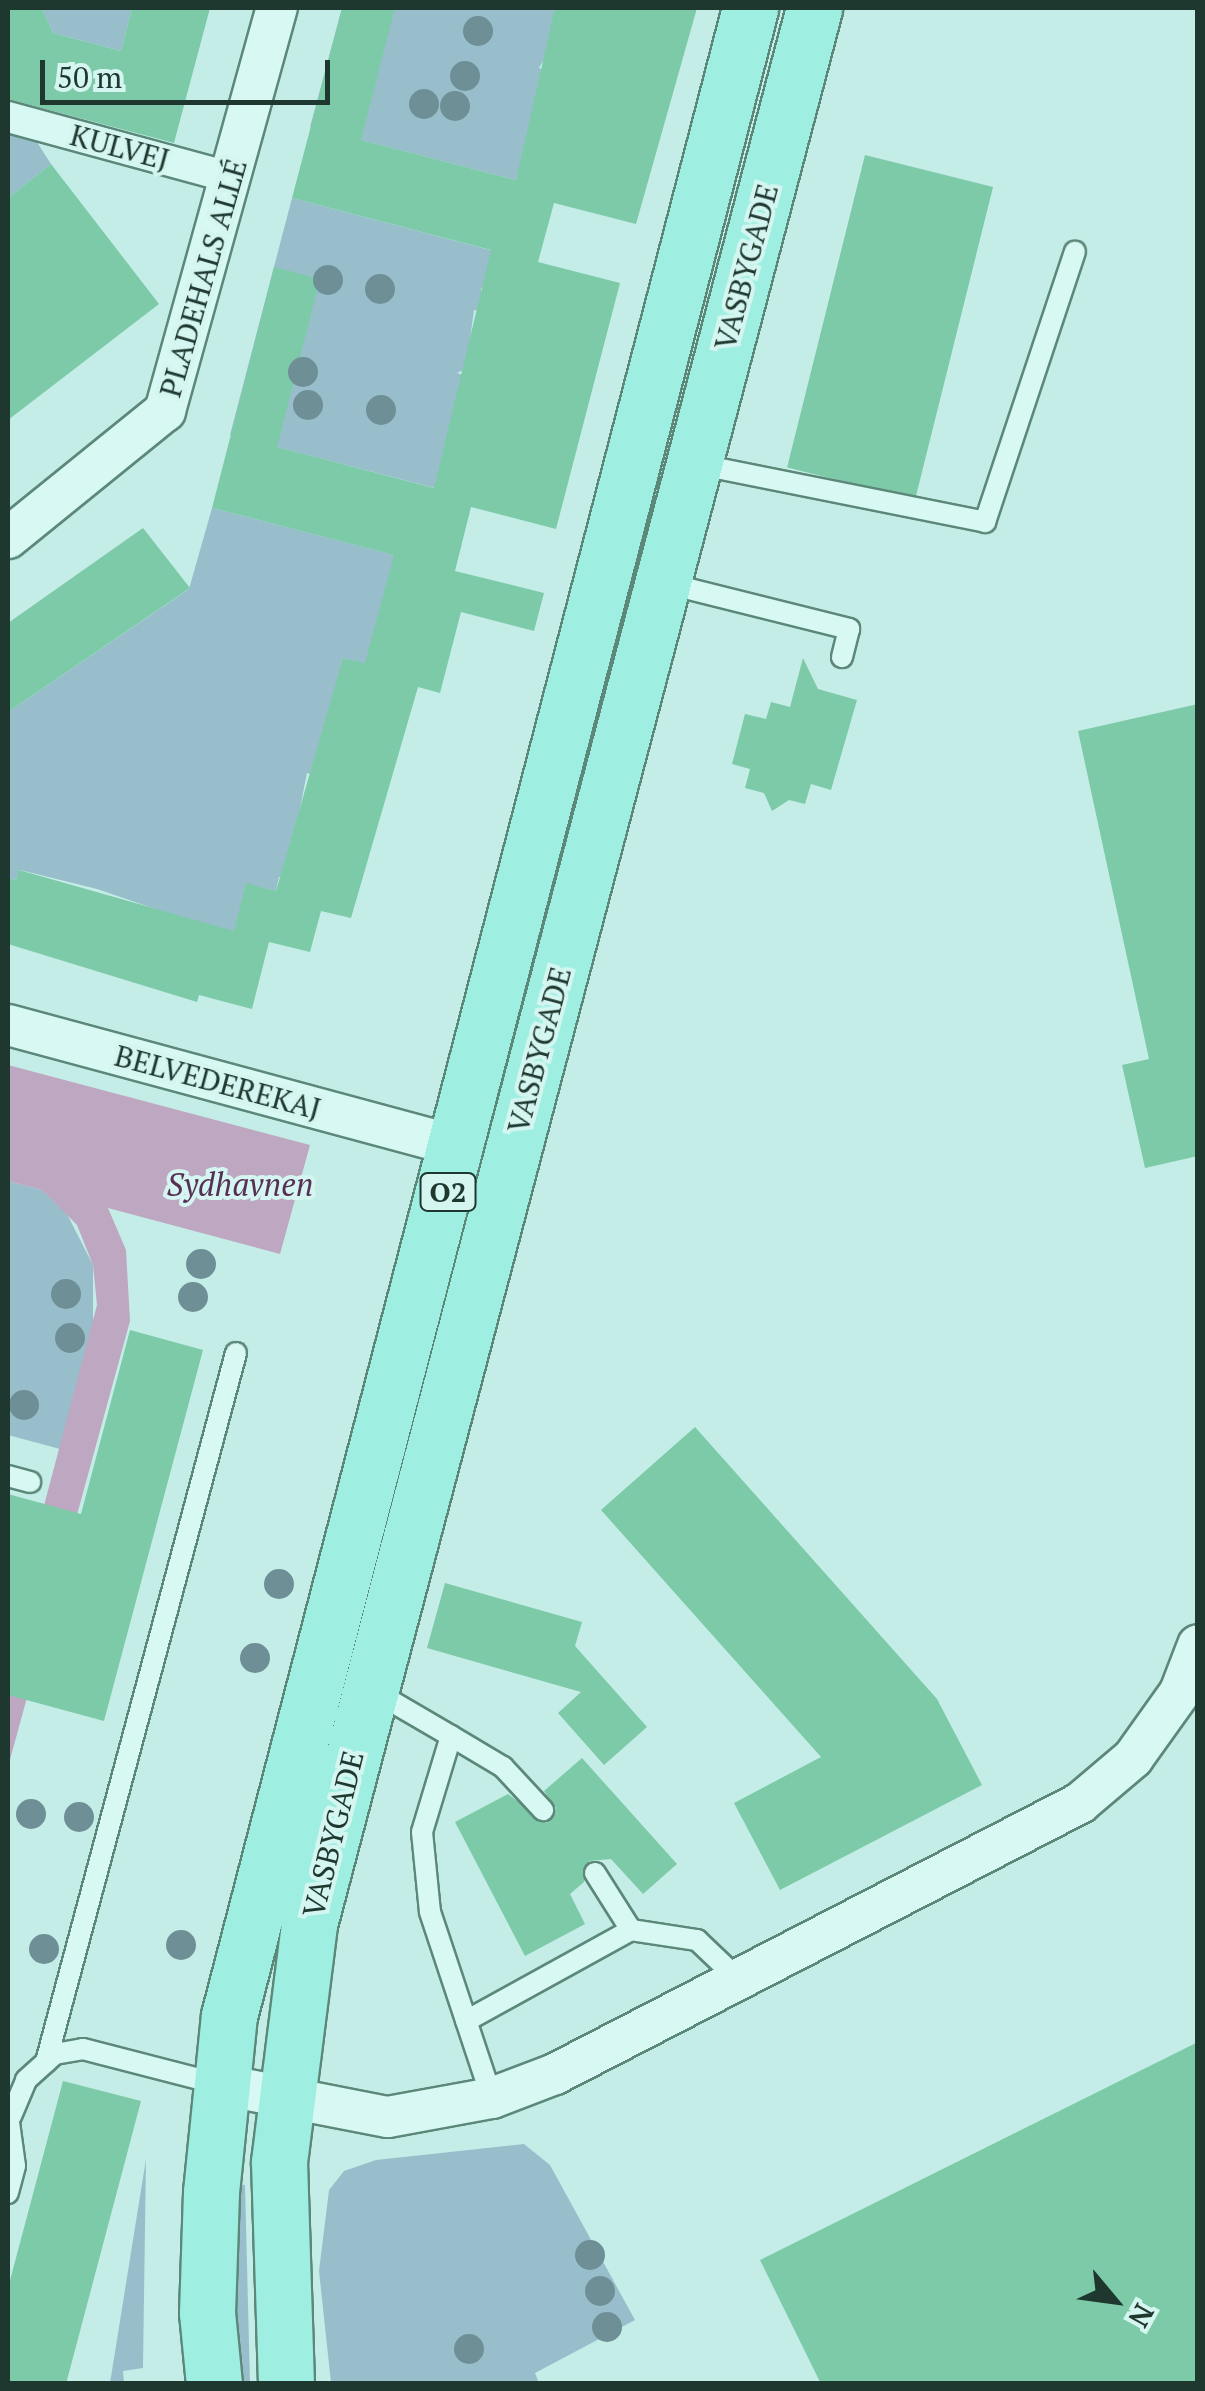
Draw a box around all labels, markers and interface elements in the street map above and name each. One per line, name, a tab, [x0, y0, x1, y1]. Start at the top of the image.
scale bar	[45, 40, 335, 102]
text: 50 m	[57, 57, 122, 97]
street label: KULVEJ	[66, 117, 174, 177]
street label: PLADEHALS ALLÉ	[152, 155, 254, 401]
street label: VASBYGADE	[707, 180, 785, 354]
street label: VASBYGADE	[500, 963, 578, 1137]
street label: BELVEDEREKAJ	[111, 1037, 325, 1127]
water label: Sydhavnen	[167, 1165, 313, 1203]
road number: O2	[418, 1169, 478, 1215]
street label: VASBYGADE	[295, 1747, 371, 1921]
north arrow	[1065, 2251, 1165, 2351]
text: N	[1120, 2298, 1163, 2334]

